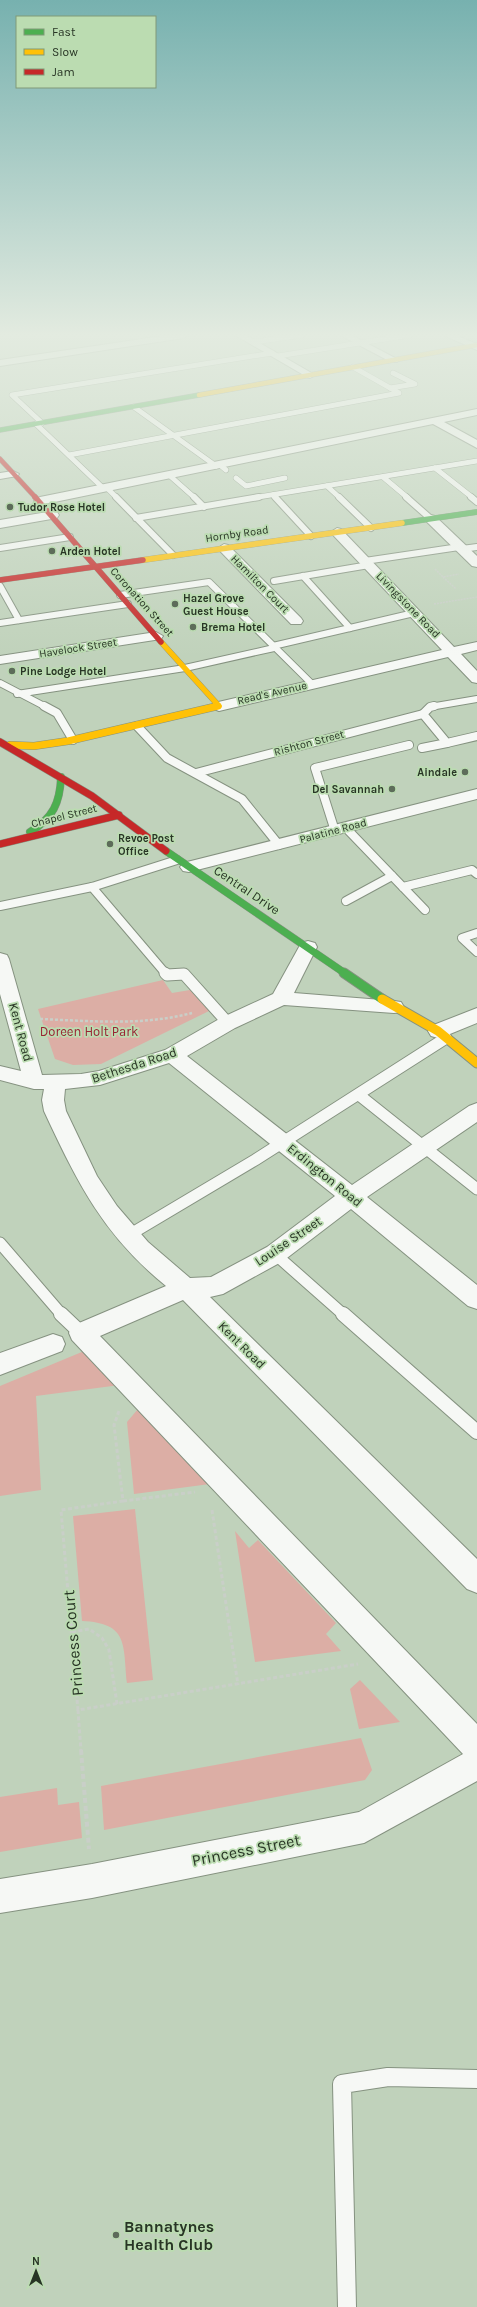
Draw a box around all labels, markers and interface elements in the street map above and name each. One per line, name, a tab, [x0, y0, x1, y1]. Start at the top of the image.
legend	[16, 16, 156, 88]
text: Fast	[52, 25, 76, 39]
text: Slow	[52, 45, 78, 59]
text: Jam	[52, 65, 75, 79]
place label: Tudor Rose Hotel	[18, 501, 105, 514]
marker: Tudor Rose Hotel	[5, 502, 15, 512]
street label: Hornby Road	[205, 523, 269, 545]
place label: Arden Hotel	[60, 545, 121, 558]
marker: Arden Hotel	[47, 546, 57, 556]
street label: Hamilton Court	[228, 552, 292, 616]
street label: Coronation Street	[108, 565, 176, 639]
street label: Livingstone Road	[373, 569, 443, 641]
place label: Hazel Grove Guest House	[183, 592, 249, 618]
marker: Hazel Grove Guest House	[170, 599, 180, 609]
place label: Brema Hotel	[201, 621, 265, 634]
marker: Brema Hotel	[188, 622, 198, 632]
street label: Havelock Street	[38, 635, 118, 661]
place label: Pine Lodge Hotel	[20, 665, 106, 678]
marker: Pine Lodge Hotel	[7, 666, 17, 676]
street label: Read's Avenue	[236, 679, 308, 707]
street label: Rishton Street	[273, 727, 345, 759]
place label: Aindale	[417, 766, 457, 779]
marker: Aindale	[460, 767, 470, 777]
place label: Del Savannah	[312, 783, 384, 796]
marker: Del Savannah	[387, 784, 397, 794]
street label: Chapel Street	[30, 802, 98, 830]
street label: Palatine Road	[298, 816, 368, 846]
place label: Revoe Post Office	[118, 832, 175, 858]
marker: Revoe Post Office	[105, 839, 115, 849]
street label: Central Drive	[211, 862, 283, 918]
street label: Kent Road	[6, 1001, 36, 1063]
park label: Doreen Holt Park	[40, 1024, 138, 1039]
street label: Bethesda Road	[89, 1044, 179, 1086]
street label: Erdington Road	[285, 1140, 365, 1210]
street label: Louise Street	[252, 1213, 324, 1269]
street label: Kent Road	[215, 1318, 269, 1372]
street label: Princess Court	[59, 1589, 87, 1697]
street label: Princess Street	[190, 1830, 302, 1870]
place label: Bannatynes Health Club	[124, 2217, 214, 2254]
marker: Bannatynes Health Club	[111, 2230, 121, 2240]
north arrow	[16, 2251, 56, 2291]
text: N	[32, 2255, 40, 2268]

